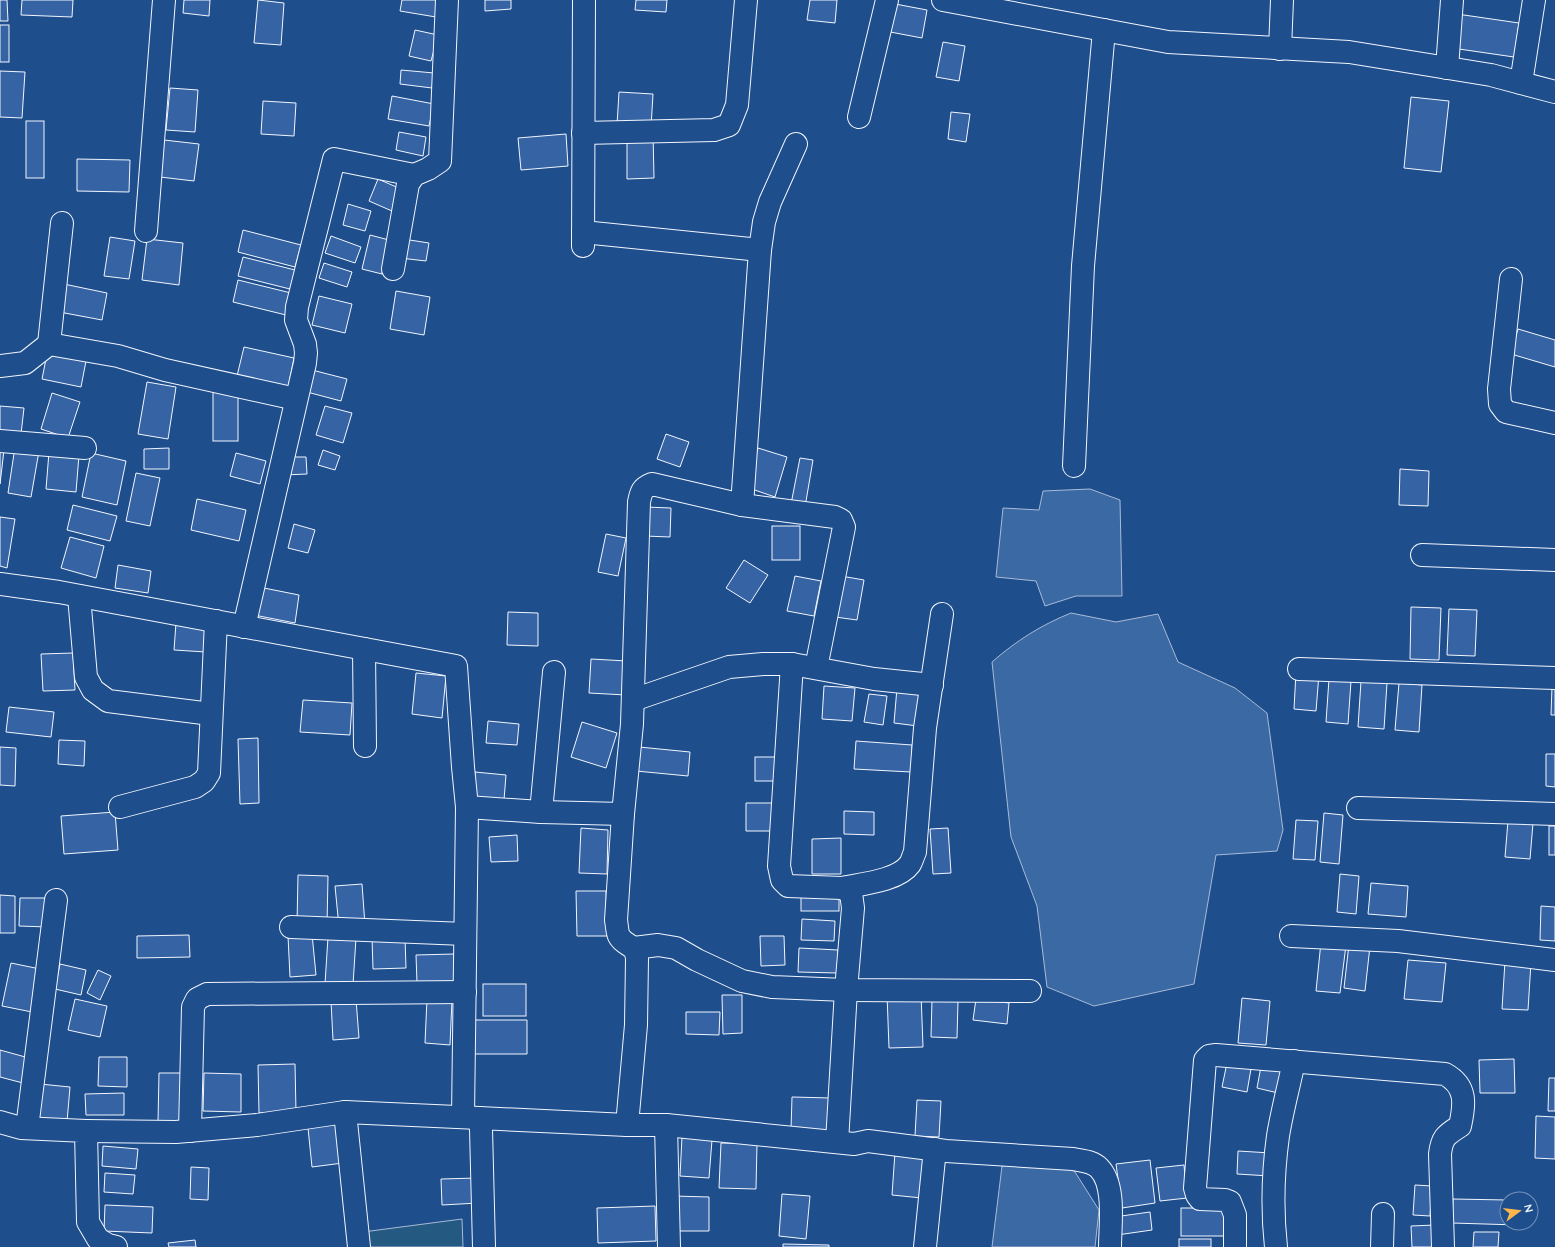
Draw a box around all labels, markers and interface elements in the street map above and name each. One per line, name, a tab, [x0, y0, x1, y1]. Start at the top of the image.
north arrow	[1499, 1191, 1539, 1231]
text: N	[1521, 1203, 1536, 1214]

